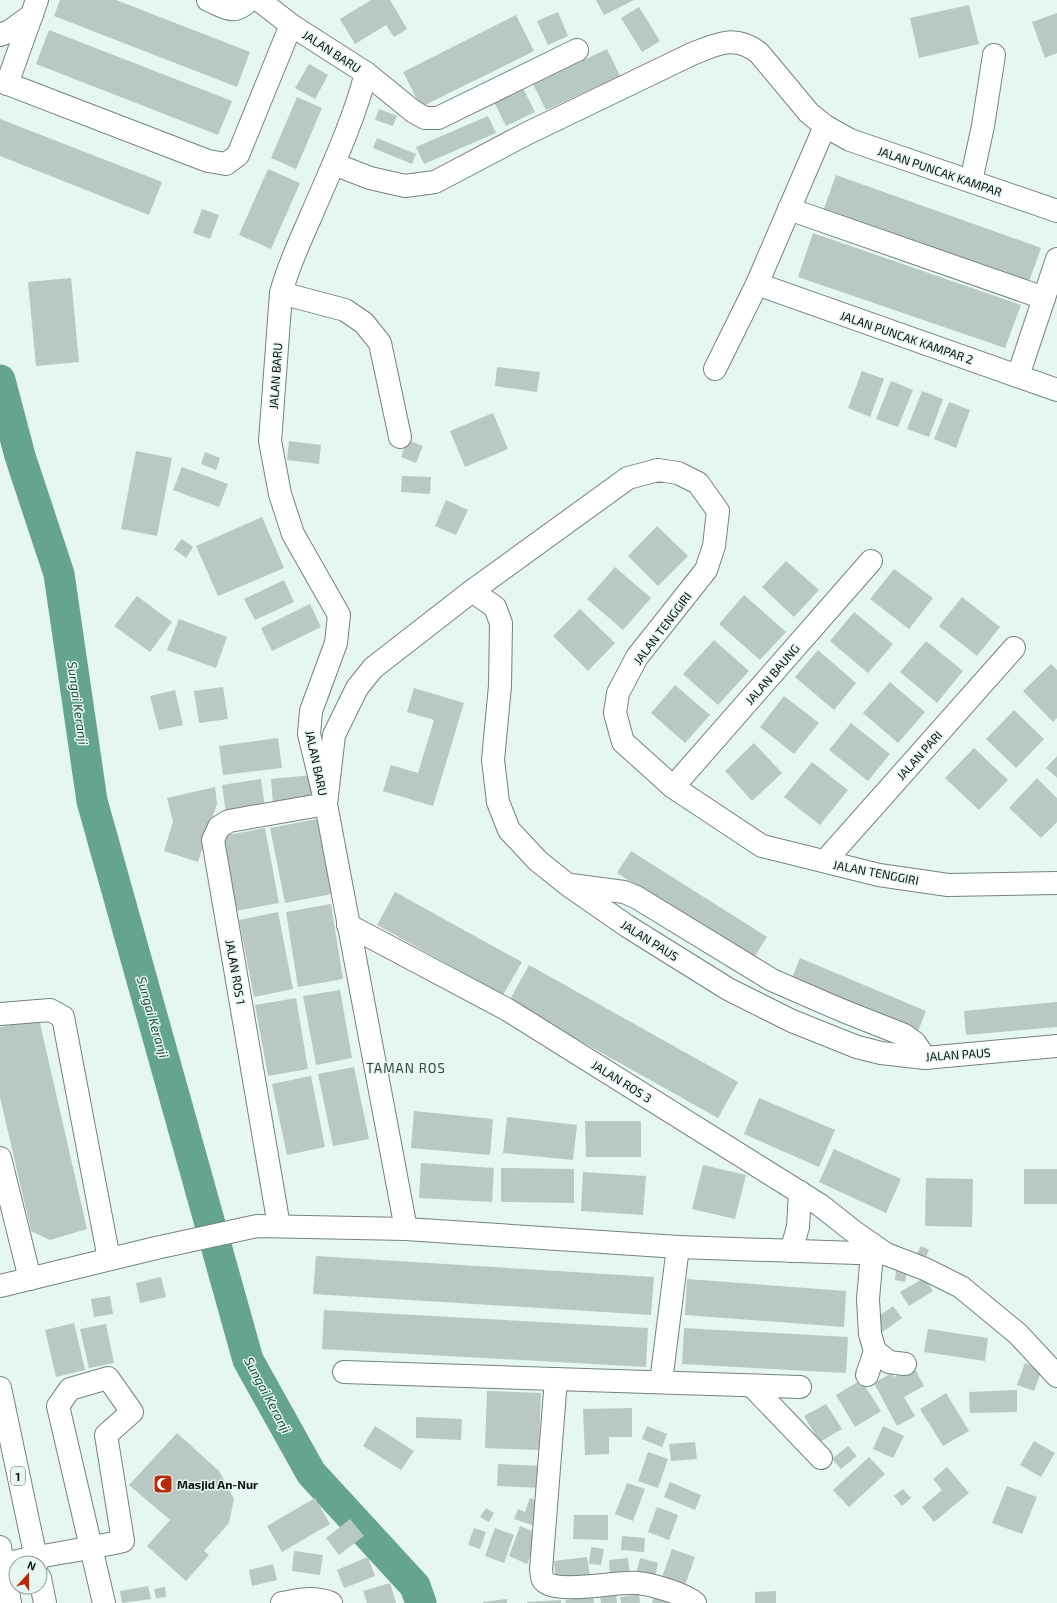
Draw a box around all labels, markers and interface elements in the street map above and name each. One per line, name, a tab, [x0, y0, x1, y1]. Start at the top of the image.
street label: JALAN BARU	[300, 27, 364, 75]
street label: JALAN PUNCAK KAMPAR	[876, 143, 1004, 199]
street label: JALAN PUNCAK KAMPAR 2	[839, 308, 976, 366]
street label: JALAN BARU	[266, 342, 284, 410]
street label: JALAN TENGGIRI	[630, 589, 694, 667]
street label: JALAN BAUNG	[742, 641, 802, 707]
water label: Sungai Keranji	[64, 660, 92, 746]
street label: JALAN PARI	[893, 728, 945, 782]
street label: JALAN BARU	[303, 729, 331, 797]
street label: JALAN TENGGIRI	[832, 857, 920, 887]
street label: JALAN PAUS	[619, 917, 682, 963]
street label: JALAN ROS 1	[223, 938, 249, 1006]
water label: Sungai Keranji	[134, 974, 172, 1060]
street label: JALAN PAUS	[925, 1045, 991, 1063]
street label: JALAN ROS 3	[590, 1057, 654, 1105]
district label: TAMAN ROS	[366, 1060, 446, 1076]
water label: Sungai Keranji	[241, 1354, 295, 1436]
road number: 1	[11, 1467, 25, 1485]
mosque icon: Masjid An-Nur	[152, 1473, 174, 1495]
place label: Masjid An-Nur	[177, 1477, 258, 1492]
north arrow	[8, 1555, 48, 1595]
text: N	[26, 1558, 38, 1573]

